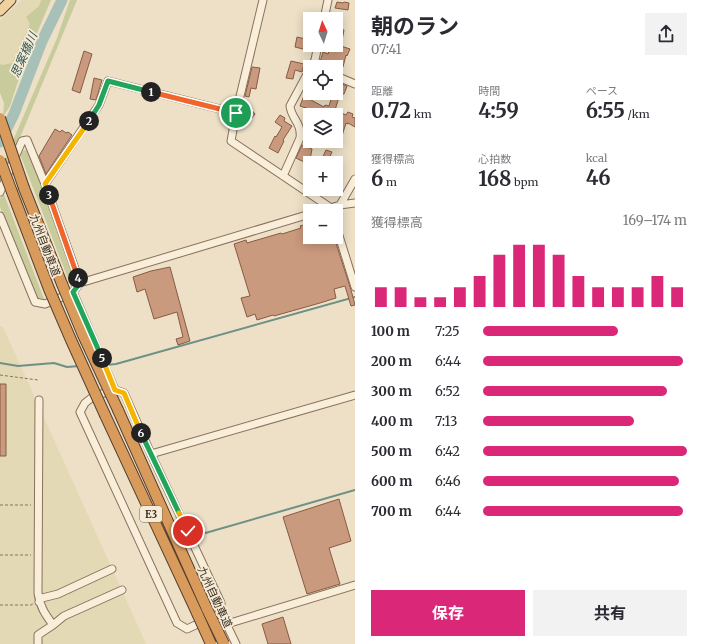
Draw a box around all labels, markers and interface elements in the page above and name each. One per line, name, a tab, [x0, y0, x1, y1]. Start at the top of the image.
north arrow	[303, 12, 343, 52]
map controls	[303, 12, 343, 244]
text: 朝のラン	[371, 12, 459, 40]
button: share	[645, 13, 687, 55]
water label: 思案橋川	[7, 28, 41, 80]
text: 07:41	[371, 41, 401, 58]
button: locate	[303, 60, 343, 100]
pin: 1	[141, 82, 161, 102]
text: 距離	[371, 84, 393, 98]
text: 時間	[478, 84, 500, 98]
text: ペース	[586, 84, 618, 98]
text: 1	[148, 85, 154, 99]
pin	[219, 96, 253, 130]
text: 0.72	[371, 98, 411, 123]
text: 4:59	[478, 98, 519, 123]
text: 6:55	[586, 98, 625, 123]
icon: arrive	[225, 102, 247, 124]
text: km	[411, 107, 432, 121]
text: /km	[625, 107, 650, 121]
button: layers	[303, 108, 343, 148]
pin: 2	[79, 111, 99, 131]
text: 2	[86, 114, 92, 128]
text: kcal	[586, 151, 607, 165]
text: 獲得標高	[371, 152, 415, 166]
text: 心拍数	[478, 152, 511, 166]
button: +	[303, 156, 343, 196]
text: 46	[586, 165, 611, 190]
text: 6	[371, 166, 383, 191]
text: 168	[478, 166, 512, 191]
text: m	[383, 175, 397, 189]
text: bpm	[512, 175, 538, 189]
pin: 3	[39, 185, 59, 205]
text: 3	[46, 188, 52, 202]
button: −	[303, 204, 343, 244]
street label: 九州自動車道	[27, 212, 63, 278]
text: 169–174 m	[623, 212, 687, 229]
text: 獲得標高	[371, 214, 423, 231]
pin: 4	[68, 268, 88, 288]
text: 4	[75, 271, 82, 285]
text: 100 m	[371, 323, 410, 340]
text: 7:25	[435, 323, 460, 340]
pin: 5	[92, 348, 112, 368]
text: 5	[99, 351, 105, 365]
text: 200 m	[371, 353, 412, 370]
text: 6:44	[435, 353, 461, 370]
text: 300 m	[371, 383, 412, 400]
text: 6:52	[435, 383, 460, 400]
text: 400 m	[371, 413, 413, 430]
text: 7:13	[435, 413, 457, 430]
pin: 6	[131, 423, 151, 443]
text: 6	[138, 426, 144, 440]
text: 500 m	[371, 443, 412, 460]
text: 6:42	[435, 443, 460, 460]
text: 600 m	[371, 473, 412, 490]
text: 6:46	[435, 473, 461, 490]
text: 700 m	[371, 503, 412, 520]
text: 6:44	[435, 503, 461, 520]
road number: E3	[140, 506, 162, 522]
pin	[171, 514, 205, 548]
icon: check	[177, 520, 199, 542]
street label: 九州自動車道	[195, 564, 235, 630]
button: 保存	[371, 590, 525, 636]
button: 共有	[533, 590, 687, 636]

